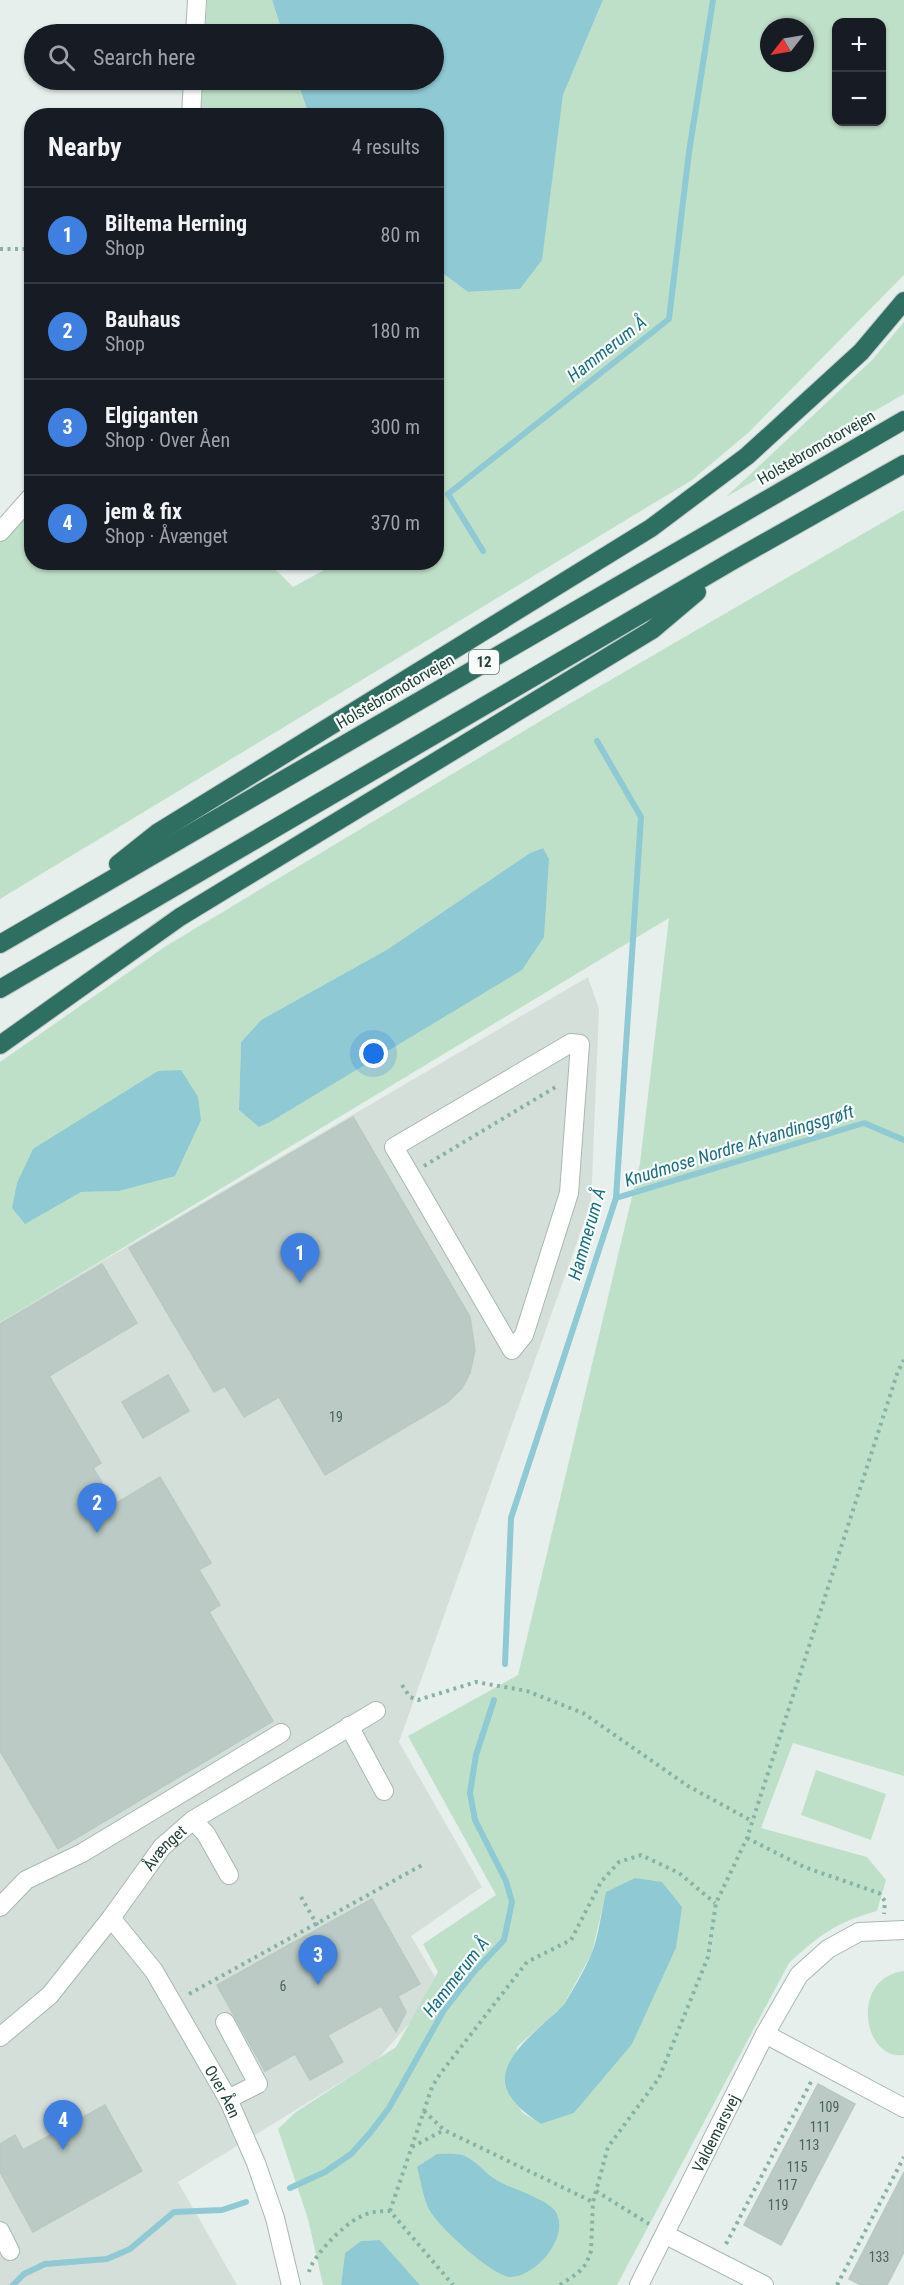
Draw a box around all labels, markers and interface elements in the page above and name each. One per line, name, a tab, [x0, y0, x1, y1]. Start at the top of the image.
north arrow	[760, 18, 814, 72]
map controls	[832, 18, 886, 126]
button: +	[832, 18, 886, 72]
search box	[24, 24, 444, 90]
icon: search	[45, 41, 78, 74]
text: Search here	[93, 45, 195, 70]
button: −	[832, 72, 886, 126]
text: Nearby	[48, 132, 122, 162]
text: 4 results	[352, 135, 420, 159]
text: Biltema Herning	[105, 211, 247, 236]
text: 1	[62, 223, 73, 247]
text: 80 m	[381, 223, 420, 247]
text: Shop	[105, 236, 145, 260]
text: Bauhaus	[105, 307, 181, 332]
water label: Hammerum Å	[562, 310, 650, 386]
text: 2	[62, 319, 73, 343]
text: 180 m	[371, 319, 420, 343]
text: Shop	[105, 332, 145, 356]
text: Elgiganten	[105, 403, 198, 428]
street label: Holstebromotorvejen	[754, 406, 878, 489]
text: 3	[62, 415, 73, 439]
text: 300 m	[371, 415, 420, 439]
text: Shop · Over Åen	[105, 428, 230, 452]
text: jem & fix	[105, 499, 182, 524]
text: 4	[62, 511, 73, 535]
text: 370 m	[371, 511, 420, 535]
text: Shop · Åvænget	[105, 524, 228, 548]
street label: Holstebromotorvejen	[333, 650, 457, 733]
road number: 12	[469, 650, 499, 674]
your location	[359, 1039, 388, 1068]
water label: Knudmose Nordre Afvandingsgrøft	[622, 1100, 857, 1190]
water label: Hammerum Å	[562, 1185, 610, 1282]
pin: 1	[280, 1234, 320, 1283]
house number: 19	[329, 1409, 343, 1425]
pin: 2	[78, 1484, 116, 1533]
street label: Åvænget	[138, 1821, 190, 1874]
water label: Hammerum Å	[417, 1932, 493, 2020]
pin: 3	[298, 1936, 338, 1985]
house number: 6	[280, 1978, 287, 1994]
street label: Over Åen	[201, 2062, 244, 2121]
street label: Valdemarsvej	[688, 2091, 743, 2176]
house number: 109	[819, 2099, 839, 2115]
pin: 4	[44, 2100, 82, 2150]
house number: 111	[810, 2119, 830, 2135]
house number: 113	[799, 2137, 819, 2153]
house number: 115	[787, 2159, 807, 2175]
house number: 117	[777, 2177, 797, 2193]
house number: 119	[768, 2197, 788, 2213]
house number: 133	[869, 2249, 889, 2265]

